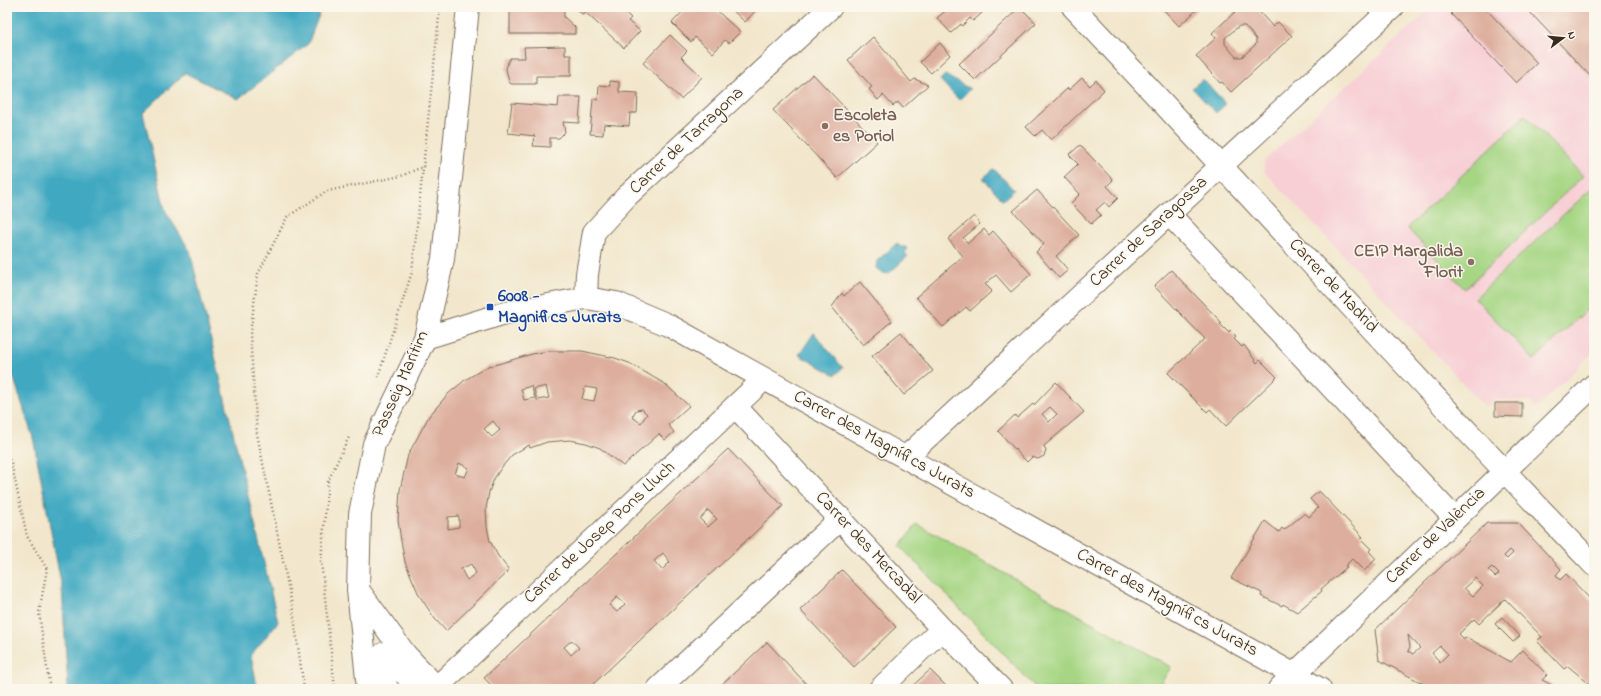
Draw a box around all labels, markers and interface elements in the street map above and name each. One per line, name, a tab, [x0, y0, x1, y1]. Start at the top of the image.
north arrow	[1543, 18, 1583, 58]
text: N	[1563, 30, 1580, 41]
street label: Carrer de Tarragona	[624, 81, 751, 202]
place label: Escoleta es Poriol	[833, 103, 897, 150]
marker: Escoleta es Poriol	[820, 121, 830, 131]
street label: Carrer de Saragossa	[1084, 170, 1215, 295]
street label: Carrer de Madrid	[1282, 233, 1384, 339]
place label: CEIP Margalida Florit	[1354, 239, 1464, 286]
marker: CEIP Margalida Florit	[1466, 257, 1476, 267]
place label: 6008 - Magnifics Jurats	[498, 284, 622, 332]
marker: 6008 - Magnifics Jurats	[485, 302, 495, 312]
street label: Passeig Marítim	[366, 327, 437, 442]
street label: Carrer des Magnífics Jurats	[788, 384, 980, 507]
street label: Carrer de Josep Pons Lluch	[518, 456, 682, 610]
street label: Carrer de València	[1380, 481, 1492, 591]
street label: Carrer des Mercadal	[809, 486, 927, 610]
street label: Carrer des Magnífics Jurats	[1071, 542, 1263, 665]

